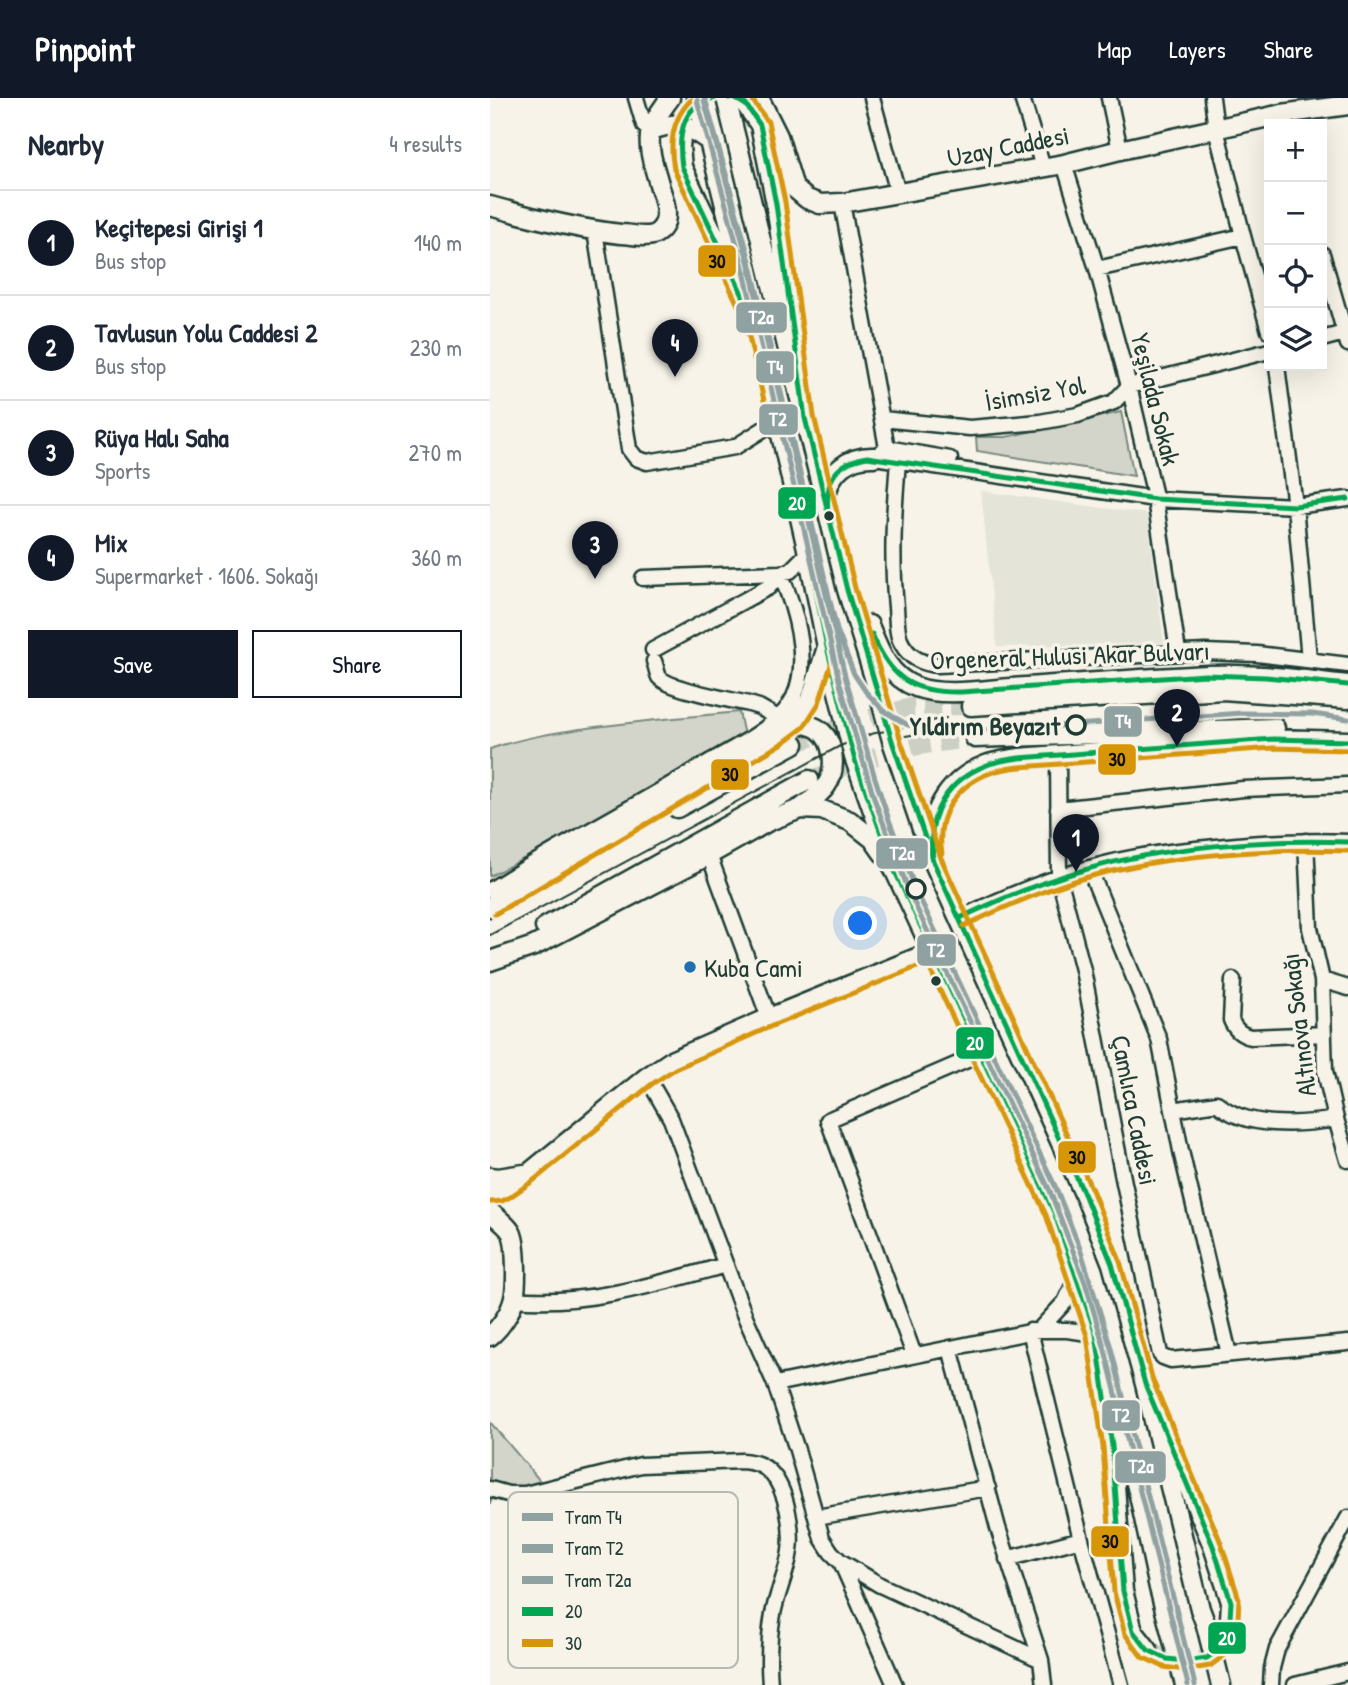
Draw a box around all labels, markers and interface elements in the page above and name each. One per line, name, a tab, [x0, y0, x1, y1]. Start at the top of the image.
text: Pinpoint	[35, 27, 134, 71]
text: Map	[1097, 33, 1131, 65]
text: Layers	[1169, 33, 1226, 65]
text: Share	[1264, 33, 1313, 65]
street label: Uzay Caddesi	[944, 117, 1072, 175]
map controls	[1264, 119, 1327, 371]
button: +	[1264, 119, 1327, 182]
text: Nearby	[28, 124, 104, 164]
text: 4 results	[389, 128, 462, 159]
button: −	[1264, 182, 1327, 245]
text: Keçitepesi Girişi 1	[95, 210, 263, 245]
text: 1	[47, 227, 55, 258]
text: 140 m	[414, 227, 462, 258]
line badge: 30	[697, 244, 737, 278]
text: Bus stop	[95, 245, 166, 276]
button: locate	[1264, 245, 1327, 308]
text: 30	[708, 248, 726, 274]
line badge: T2a	[735, 301, 788, 334]
text: T2a	[747, 304, 774, 330]
button: layers	[1264, 308, 1327, 371]
text: Tavlusun Yolu Caddesi 2	[95, 315, 318, 350]
pin: 4	[652, 319, 698, 377]
street label: Yeşilada Sokak	[1123, 329, 1189, 469]
text: 2	[46, 332, 56, 363]
text: 230 m	[410, 332, 462, 363]
text: Bus stop	[95, 350, 166, 381]
line badge: T4	[755, 350, 795, 384]
text: T4	[766, 354, 783, 380]
street label: İsimsiz Yol	[982, 367, 1088, 419]
line badge: T2	[758, 403, 799, 436]
text: T2	[768, 406, 787, 432]
text: Rüya Halı Saha	[95, 420, 229, 455]
text: 3	[46, 437, 56, 468]
text: 270 m	[409, 437, 462, 468]
text: Sports	[95, 455, 150, 486]
line badge: 20	[777, 486, 817, 520]
text: 20	[788, 490, 806, 516]
unlabelled marker	[822, 509, 836, 523]
pin: 3	[572, 521, 618, 579]
text: Mix	[95, 525, 128, 560]
text: 4	[47, 542, 55, 573]
text: 360 m	[411, 542, 462, 573]
text: Supermarket · 1606. Sokağı	[95, 560, 319, 591]
button: Save	[28, 630, 238, 698]
button: Share	[252, 630, 462, 698]
street label: Orgeneral Hulusi Akar Bulvarı	[930, 633, 1210, 677]
pin: 2	[1154, 689, 1200, 747]
line badge: T4	[1103, 705, 1143, 738]
place label: Yıldırım Beyazıt	[910, 708, 1061, 744]
text: T4	[1114, 708, 1131, 734]
marker: Yıldırım Beyazıt	[1066, 715, 1086, 735]
line badge: 30	[1097, 743, 1137, 776]
text: 30	[1108, 746, 1126, 772]
line badge: 30	[710, 758, 750, 791]
text: 30	[721, 761, 739, 787]
pin: 1	[1053, 814, 1099, 872]
line badge: T2a	[875, 837, 929, 870]
text: T2a	[888, 840, 915, 866]
unlabelled marker	[906, 879, 926, 899]
your location	[843, 906, 877, 940]
line badge: T2	[916, 933, 957, 967]
text: T2	[926, 937, 945, 963]
place label: Kuba Cami	[704, 950, 803, 985]
street label: Altınova Sokağı	[1272, 951, 1324, 1099]
marker: Kuba Cami	[682, 959, 698, 975]
unlabelled marker	[929, 974, 943, 988]
line badge: 20	[955, 1026, 995, 1060]
text: 20	[966, 1030, 984, 1056]
street label: Çamlıca Caddesi	[1103, 1032, 1167, 1188]
line badge: 30	[1057, 1140, 1097, 1174]
text: 30	[1068, 1144, 1086, 1170]
line badge: T2	[1101, 1399, 1141, 1432]
text: T2	[1111, 1402, 1130, 1428]
line badge: T2a	[1114, 1450, 1167, 1484]
text: T2a	[1127, 1453, 1154, 1479]
legend	[508, 1492, 738, 1668]
text: Tram T4	[565, 1504, 622, 1530]
line badge: 30	[1090, 1525, 1130, 1558]
text: 30	[1101, 1528, 1119, 1554]
text: Tram T2	[565, 1535, 624, 1561]
text: Tram T2a	[565, 1567, 632, 1593]
text: 20	[565, 1598, 582, 1624]
line badge: 20	[1207, 1621, 1247, 1655]
text: 20	[1218, 1625, 1236, 1651]
text: 30	[565, 1630, 582, 1656]

